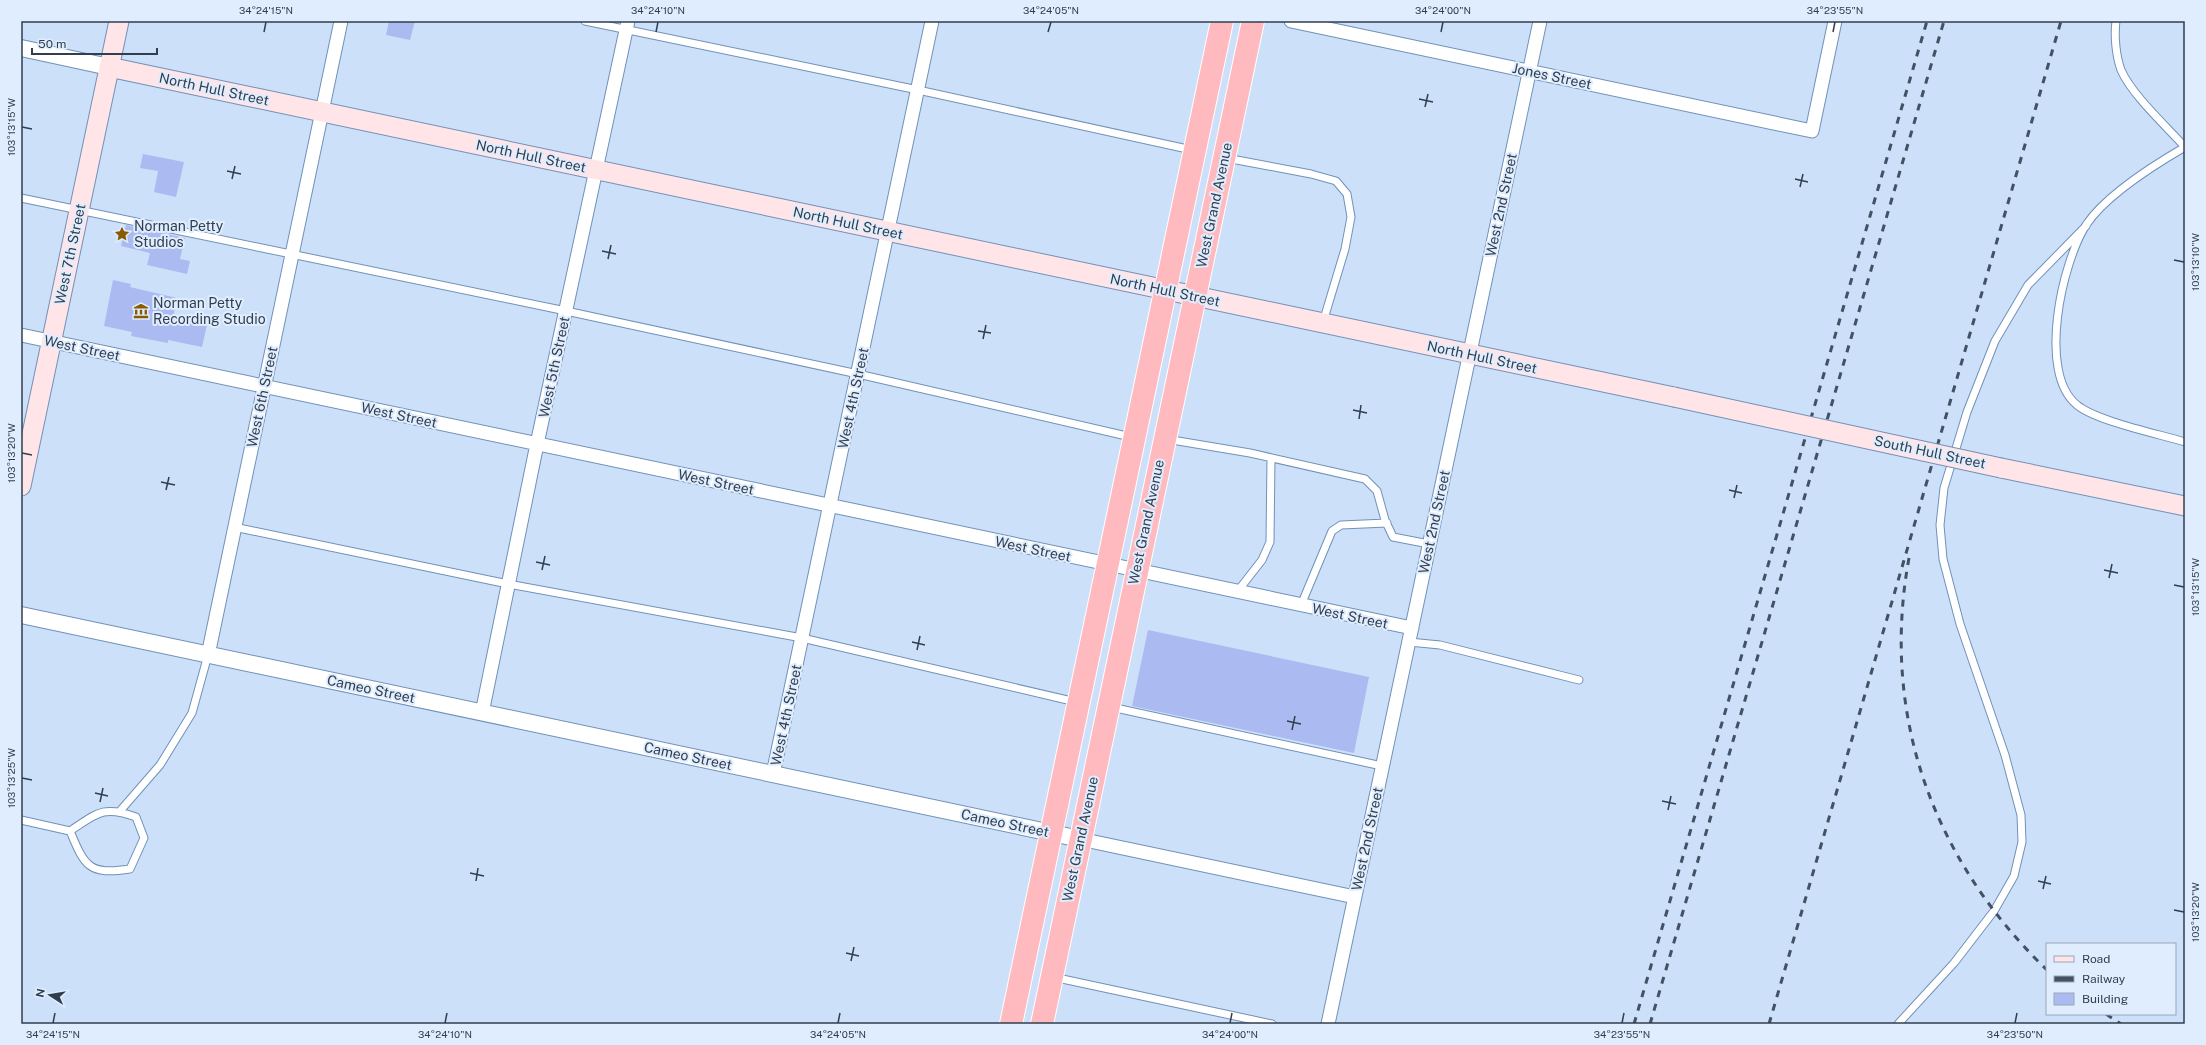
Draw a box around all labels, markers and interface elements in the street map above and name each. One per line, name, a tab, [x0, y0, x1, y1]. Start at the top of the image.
text: 34°24'15"N	[239, 4, 293, 16]
text: 34°24'10"N	[631, 4, 685, 16]
text: 34°24'05"N	[1023, 4, 1079, 16]
text: 34°24'00"N	[1415, 4, 1471, 16]
text: 34°23'55"N	[1807, 4, 1863, 16]
scale bar	[32, 30, 157, 56]
text: 50 m	[38, 37, 66, 51]
street label: Jones Street	[1511, 60, 1593, 92]
street label: North Hull Street	[158, 70, 270, 108]
text: 103°13'15"W	[5, 97, 17, 156]
street label: North Hull Street	[475, 137, 587, 175]
street label: West Grand Avenue	[1193, 141, 1235, 269]
street label: West 2nd Street	[1482, 152, 1520, 258]
street label: West 7th Street	[52, 202, 88, 306]
street label: North Hull Street	[792, 204, 904, 242]
place label: Norman Petty Studios	[134, 218, 224, 250]
place icon: Norman Petty Studios	[113, 225, 131, 243]
text: 103°13'10"W	[2189, 233, 2201, 291]
street label: North Hull Street	[1109, 271, 1221, 309]
place label: Norman Petty Recording Studio	[153, 295, 266, 327]
museum icon: Norman Petty Recording Studio	[132, 302, 150, 320]
street label: West 5th Street	[535, 315, 573, 419]
street label: West Street	[43, 332, 121, 364]
street label: North Hull Street	[1426, 338, 1538, 376]
street label: West 6th Street	[243, 345, 281, 449]
street label: West 4th Street	[834, 346, 872, 450]
street label: West Street	[360, 399, 438, 431]
text: 103°13'20"W	[5, 423, 17, 483]
street label: South Hull Street	[1873, 432, 1987, 472]
street label: West Grand Avenue	[1125, 458, 1167, 586]
street label: West Street	[677, 466, 755, 498]
street label: West 2nd Street	[1415, 469, 1453, 575]
street label: West Street	[994, 533, 1072, 565]
text: 103°13'15"W	[2189, 557, 2201, 616]
street label: West Street	[1311, 600, 1389, 632]
street label: West 4th Street	[767, 663, 805, 767]
street label: Cameo Street	[326, 672, 416, 706]
street label: Cameo Street	[643, 739, 733, 773]
text: 103°13'25"W	[5, 748, 17, 808]
street label: West Grand Avenue	[1059, 775, 1101, 903]
street label: West 2nd Street	[1348, 786, 1386, 892]
street label: Cameo Street	[960, 806, 1050, 840]
text: 103°13'20"W	[2189, 882, 2201, 942]
legend	[2046, 943, 2176, 1015]
text: Road	[2082, 952, 2110, 966]
text: Railway	[2082, 972, 2126, 986]
north arrow	[30, 975, 70, 1015]
text: N	[33, 987, 47, 998]
text: Building	[2082, 992, 2128, 1006]
text: 34°24'15"N	[26, 1028, 80, 1040]
text: 34°24'10"N	[418, 1028, 472, 1040]
text: 34°24'05"N	[810, 1028, 866, 1040]
text: 34°24'00"N	[1202, 1028, 1258, 1040]
text: 34°23'55"N	[1594, 1028, 1650, 1040]
text: 34°23'50"N	[1987, 1028, 2043, 1040]

